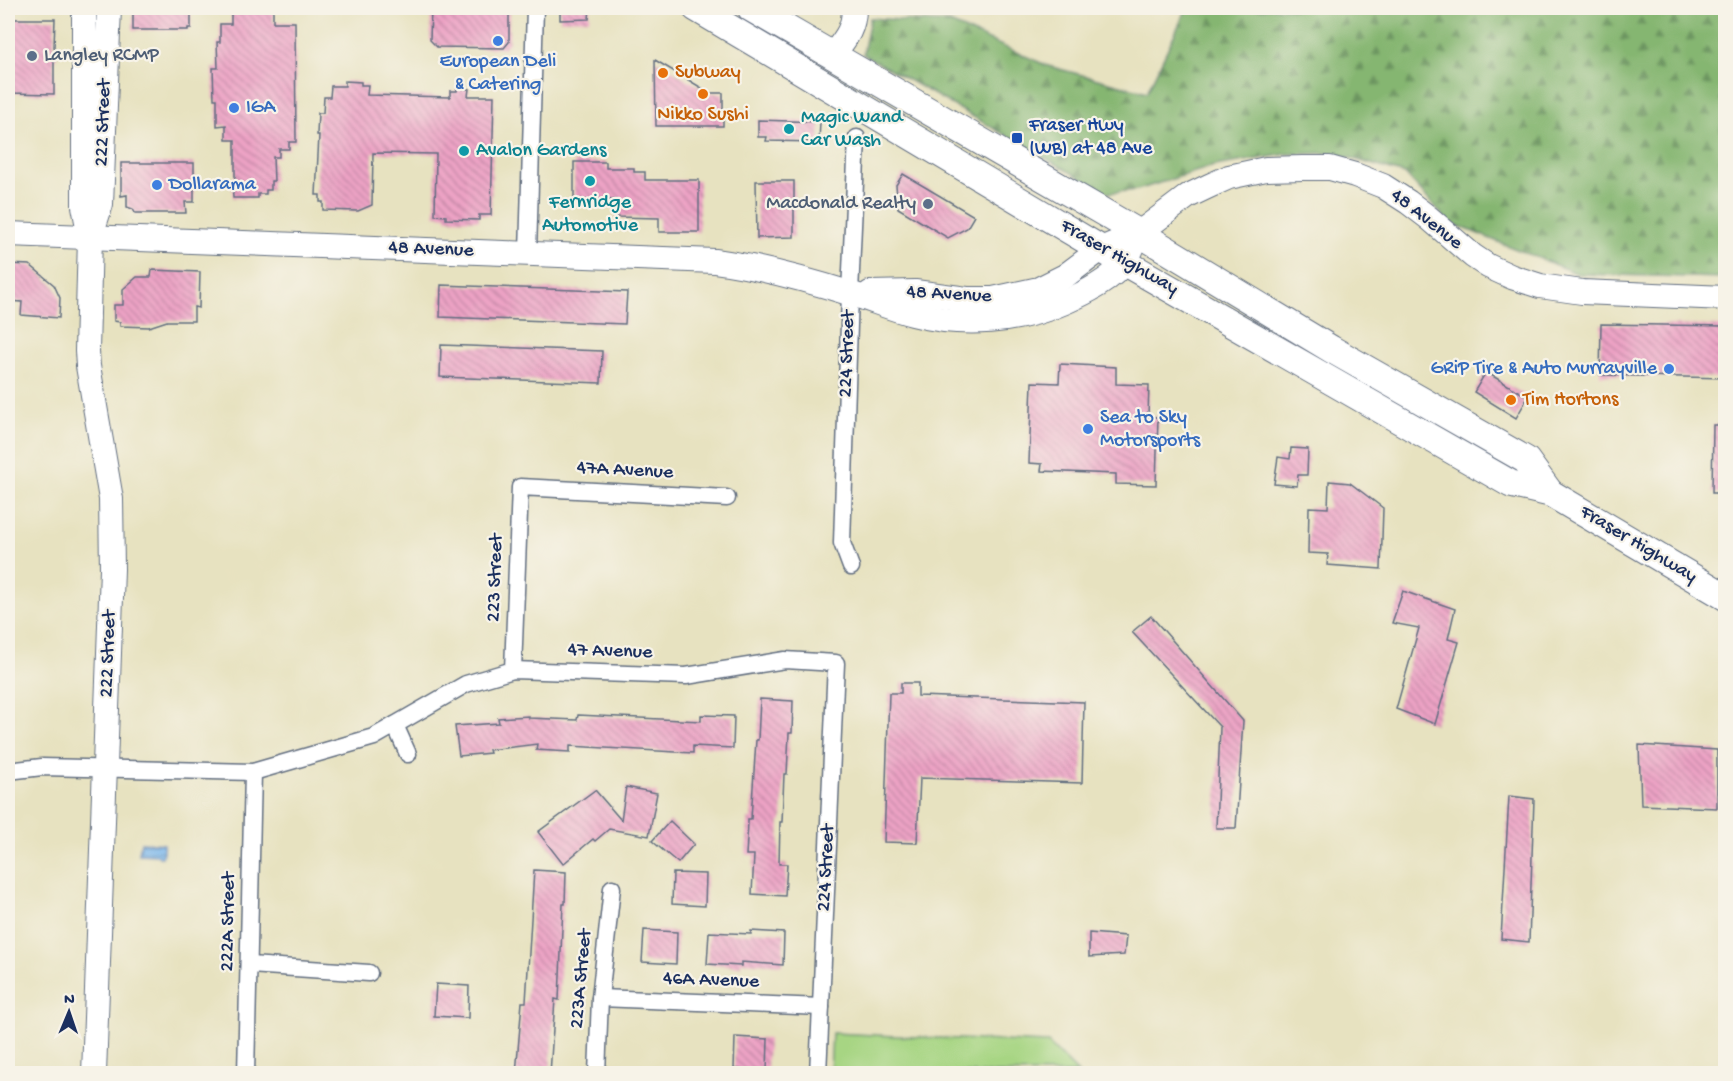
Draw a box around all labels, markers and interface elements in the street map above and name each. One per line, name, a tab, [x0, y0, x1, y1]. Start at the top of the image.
marker: European Deli & Catering	[491, 34, 505, 48]
place label: Langley RCMP	[44, 45, 160, 68]
marker: Langley RCMP	[25, 49, 39, 63]
place label: European Deli & Catering	[440, 51, 556, 97]
place label: Subway	[675, 62, 741, 85]
marker: Subway	[656, 66, 670, 80]
street label: 222 Street	[91, 77, 117, 167]
marker: Nikko Sushi	[696, 87, 710, 101]
place label: IGA	[246, 97, 276, 120]
marker: IGA	[227, 101, 241, 115]
place label: Nikko Sushi	[657, 104, 749, 127]
place label: Magic Wand Car Wash	[801, 107, 905, 153]
place label: Fraser Hwy (WB) at 48 Ave	[1028, 115, 1153, 161]
marker: Magic Wand Car Wash	[782, 122, 796, 136]
marker: Fraser Hwy (WB) at 48 Ave	[1010, 131, 1024, 145]
place label: Avalon Gardens	[476, 140, 607, 163]
marker: Avalon Gardens	[457, 144, 471, 158]
place label: Dollarama	[167, 174, 257, 197]
marker: Fernridge Automotive	[583, 174, 597, 188]
marker: Dollarama	[150, 178, 164, 192]
street label: 48 Avenue	[1385, 185, 1467, 256]
place label: Fernridge Automotive	[542, 192, 639, 238]
place label: Macdonald Realty	[766, 193, 916, 216]
marker: Macdonald Realty	[921, 197, 935, 211]
street label: Fraser Highway	[1055, 214, 1182, 301]
street label: 48 Avenue	[388, 237, 475, 263]
street label: 48 Avenue	[906, 281, 993, 309]
street label: 224 Street	[835, 308, 861, 398]
place label: GRiP Tire & Auto Murrayville	[1431, 358, 1658, 381]
marker: GRiP Tire & Auto Murrayville	[1662, 362, 1676, 376]
place label: Tim Hortons	[1522, 389, 1619, 412]
marker: Tim Hortons	[1504, 393, 1518, 407]
place label: Sea to Sky Motorsports	[1100, 407, 1201, 453]
marker: Sea to Sky Motorsports	[1081, 422, 1095, 436]
street label: 47A Avenue	[576, 457, 674, 485]
street label: Fraser Highway	[1575, 501, 1701, 589]
street label: 223 Street	[483, 532, 509, 622]
street label: 222 Street	[96, 608, 122, 698]
street label: 47 Avenue	[567, 639, 653, 665]
street label: 224 Street	[813, 822, 841, 912]
street label: 222A Street	[217, 870, 241, 972]
street label: 223A Street	[566, 926, 598, 1030]
street label: 46A Avenue	[662, 968, 760, 994]
north arrow	[39, 982, 99, 1042]
text: N	[64, 991, 76, 1010]

